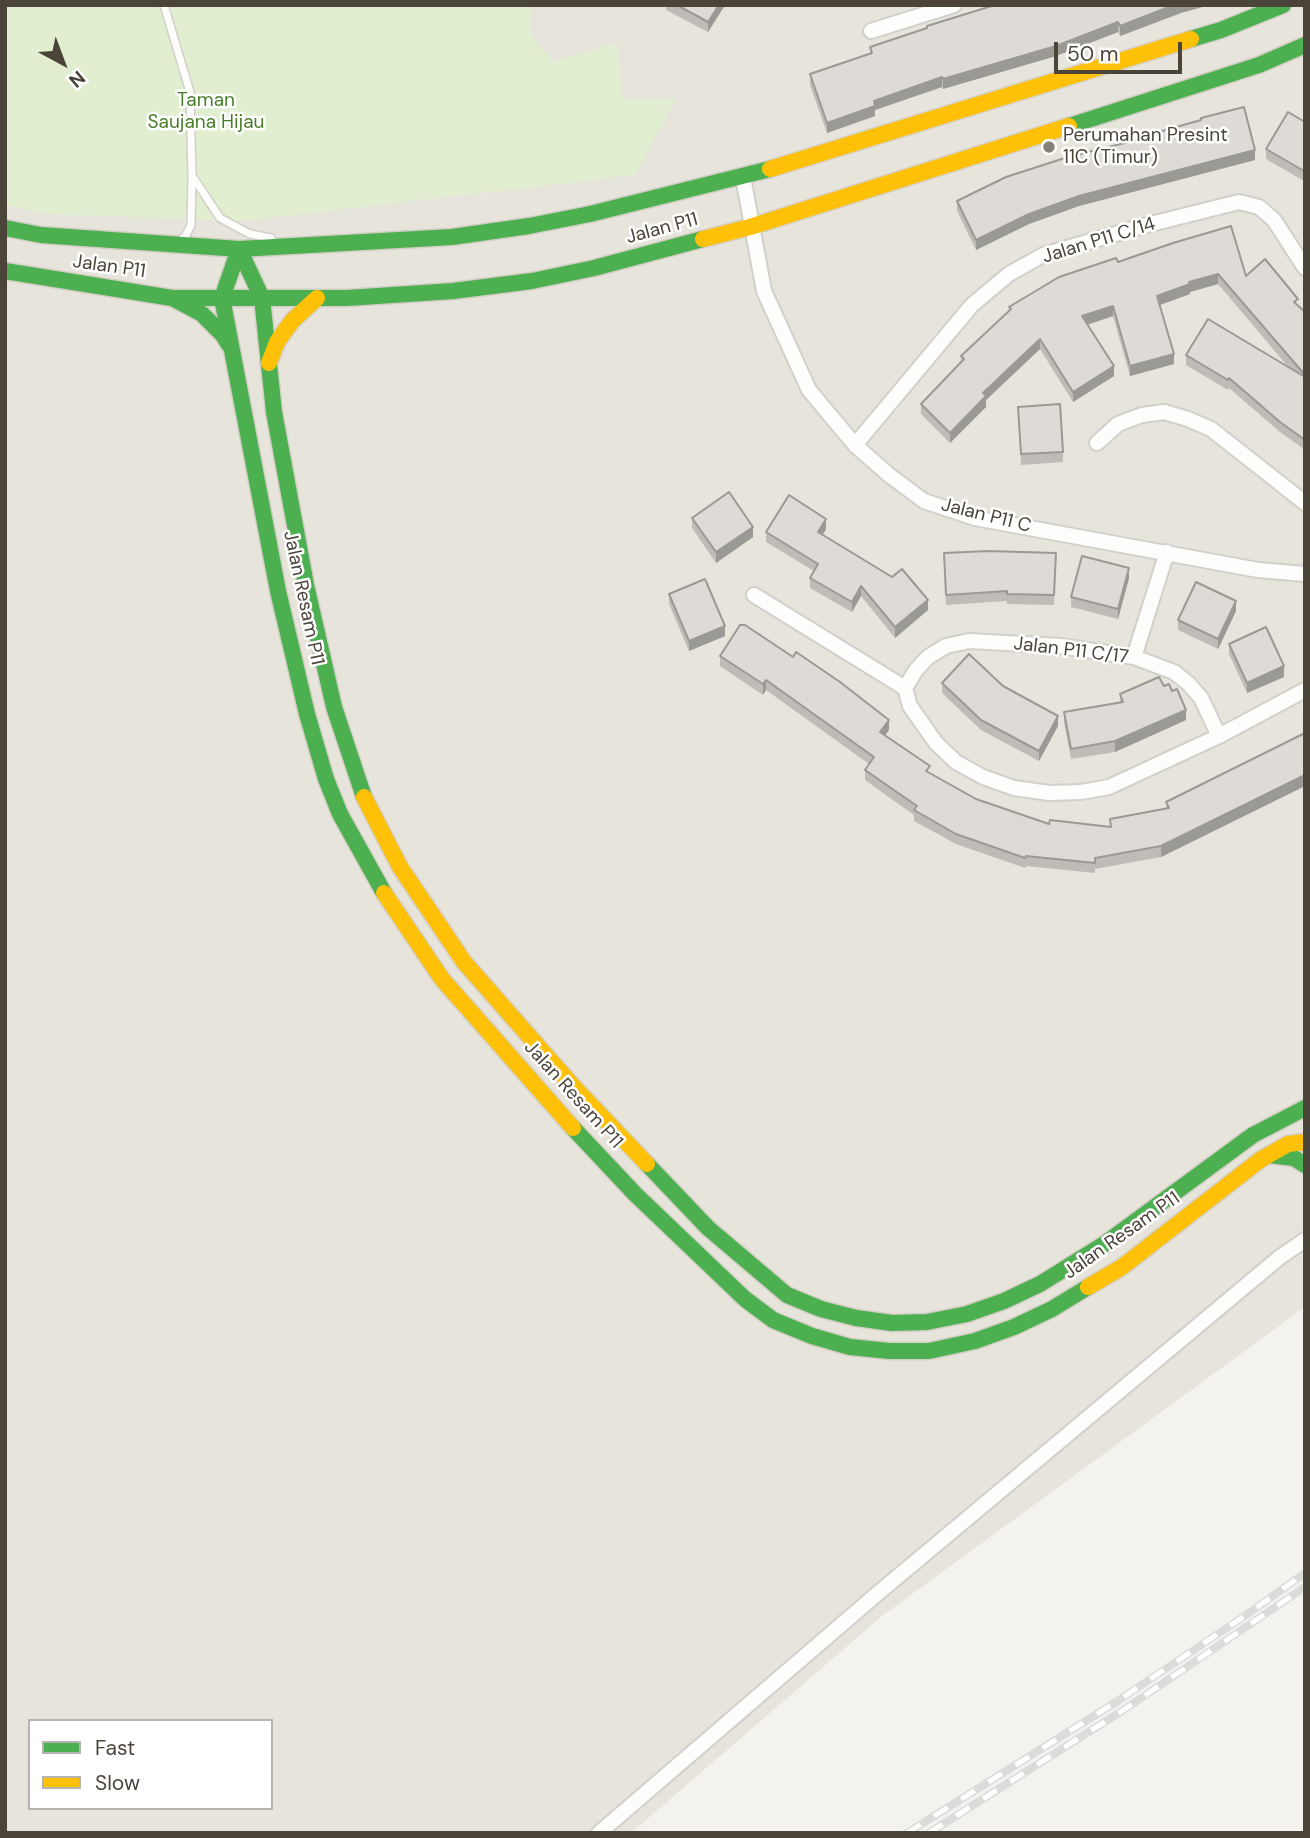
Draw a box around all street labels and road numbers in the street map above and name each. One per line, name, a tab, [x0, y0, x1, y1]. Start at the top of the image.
street label: Jalan P11	[624, 209, 700, 249]
street label: Jalan P11 C/14	[1040, 213, 1158, 269]
street label: Jalan P11	[71, 251, 147, 283]
street label: Jalan P11 C	[939, 494, 1033, 538]
street label: Jalan Resam P11	[278, 529, 328, 667]
street label: Jalan P11 C/17	[1012, 633, 1130, 669]
street label: Jalan Resam P11	[519, 1037, 627, 1153]
street label: Jalan Resam P11	[1060, 1187, 1184, 1285]

